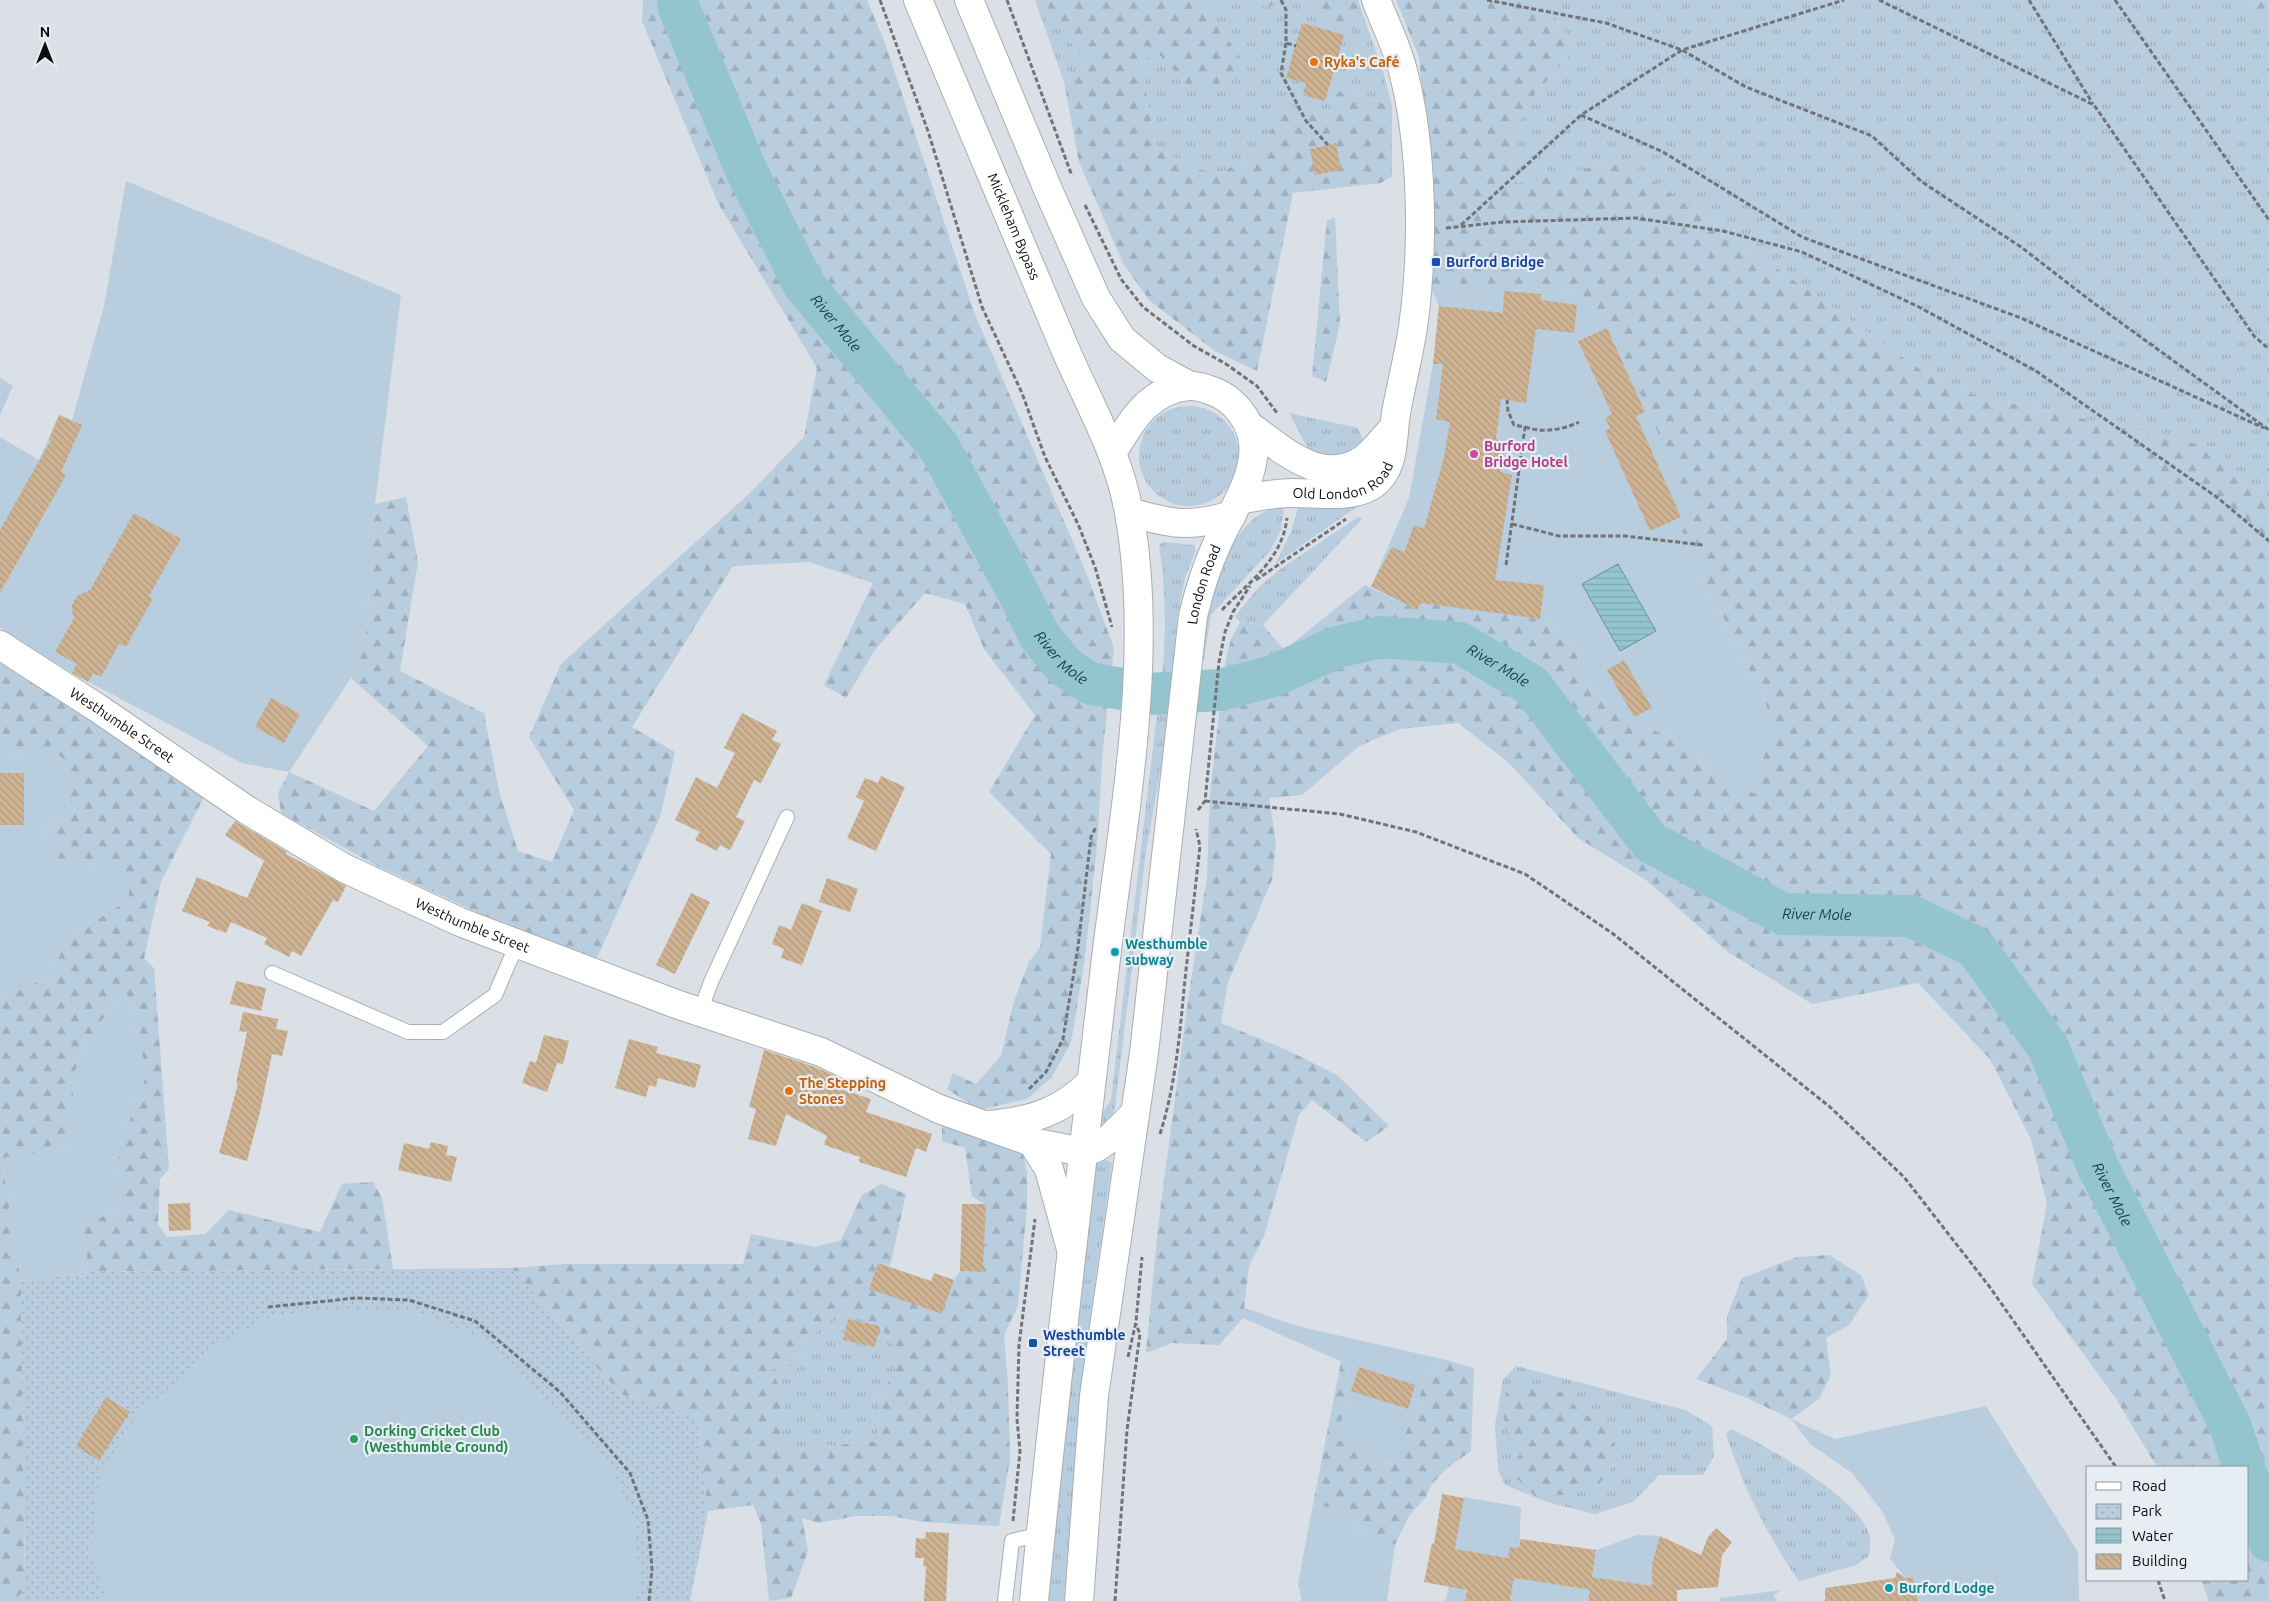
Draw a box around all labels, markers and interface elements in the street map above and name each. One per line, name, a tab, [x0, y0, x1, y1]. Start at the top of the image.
north arrow	[20, 20, 70, 70]
text: N	[40, 24, 50, 40]
place label: Ryka's Café	[1324, 54, 1400, 70]
marker: Ryka's Café	[1308, 56, 1320, 68]
street label: Mickleham Bypass	[984, 171, 1043, 282]
place label: Burford Bridge	[1446, 254, 1544, 270]
marker: Burford Bridge	[1430, 256, 1442, 268]
water label: River Mole	[808, 291, 865, 355]
place label: Burford Bridge Hotel	[1484, 438, 1568, 470]
marker: Burford Bridge Hotel	[1468, 448, 1480, 460]
street label: Old London Road	[1293, 460, 1396, 502]
street label: London Road	[1184, 542, 1224, 625]
water label: River Mole	[1031, 627, 1092, 688]
water label: River Mole	[1464, 640, 1533, 690]
street label: Westhumble Street	[67, 684, 178, 766]
street label: Westhumble Street	[413, 894, 533, 956]
water label: River Mole	[1782, 905, 1852, 923]
place label: Westhumble subway	[1125, 936, 1208, 968]
marker: Westhumble subway	[1109, 946, 1121, 958]
place label: The Stepping Stones	[799, 1075, 886, 1107]
marker: The Stepping Stones	[783, 1085, 795, 1097]
water label: River Mole	[2089, 1159, 2136, 1229]
place label: Westhumble Street	[1043, 1327, 1126, 1359]
marker: Westhumble Street	[1027, 1337, 1039, 1349]
place label: Dorking Cricket Club (Westhumble Ground)	[364, 1423, 508, 1455]
marker: Dorking Cricket Club (Westhumble Ground)	[348, 1433, 360, 1445]
legend	[2086, 1466, 2249, 1581]
text: Road	[2132, 1477, 2167, 1494]
text: Park	[2132, 1502, 2162, 1519]
text: Water	[2132, 1527, 2173, 1544]
text: Building	[2132, 1552, 2187, 1569]
place label: Burford Lodge	[1899, 1580, 1995, 1596]
marker: Burford Lodge	[1883, 1582, 1895, 1594]

